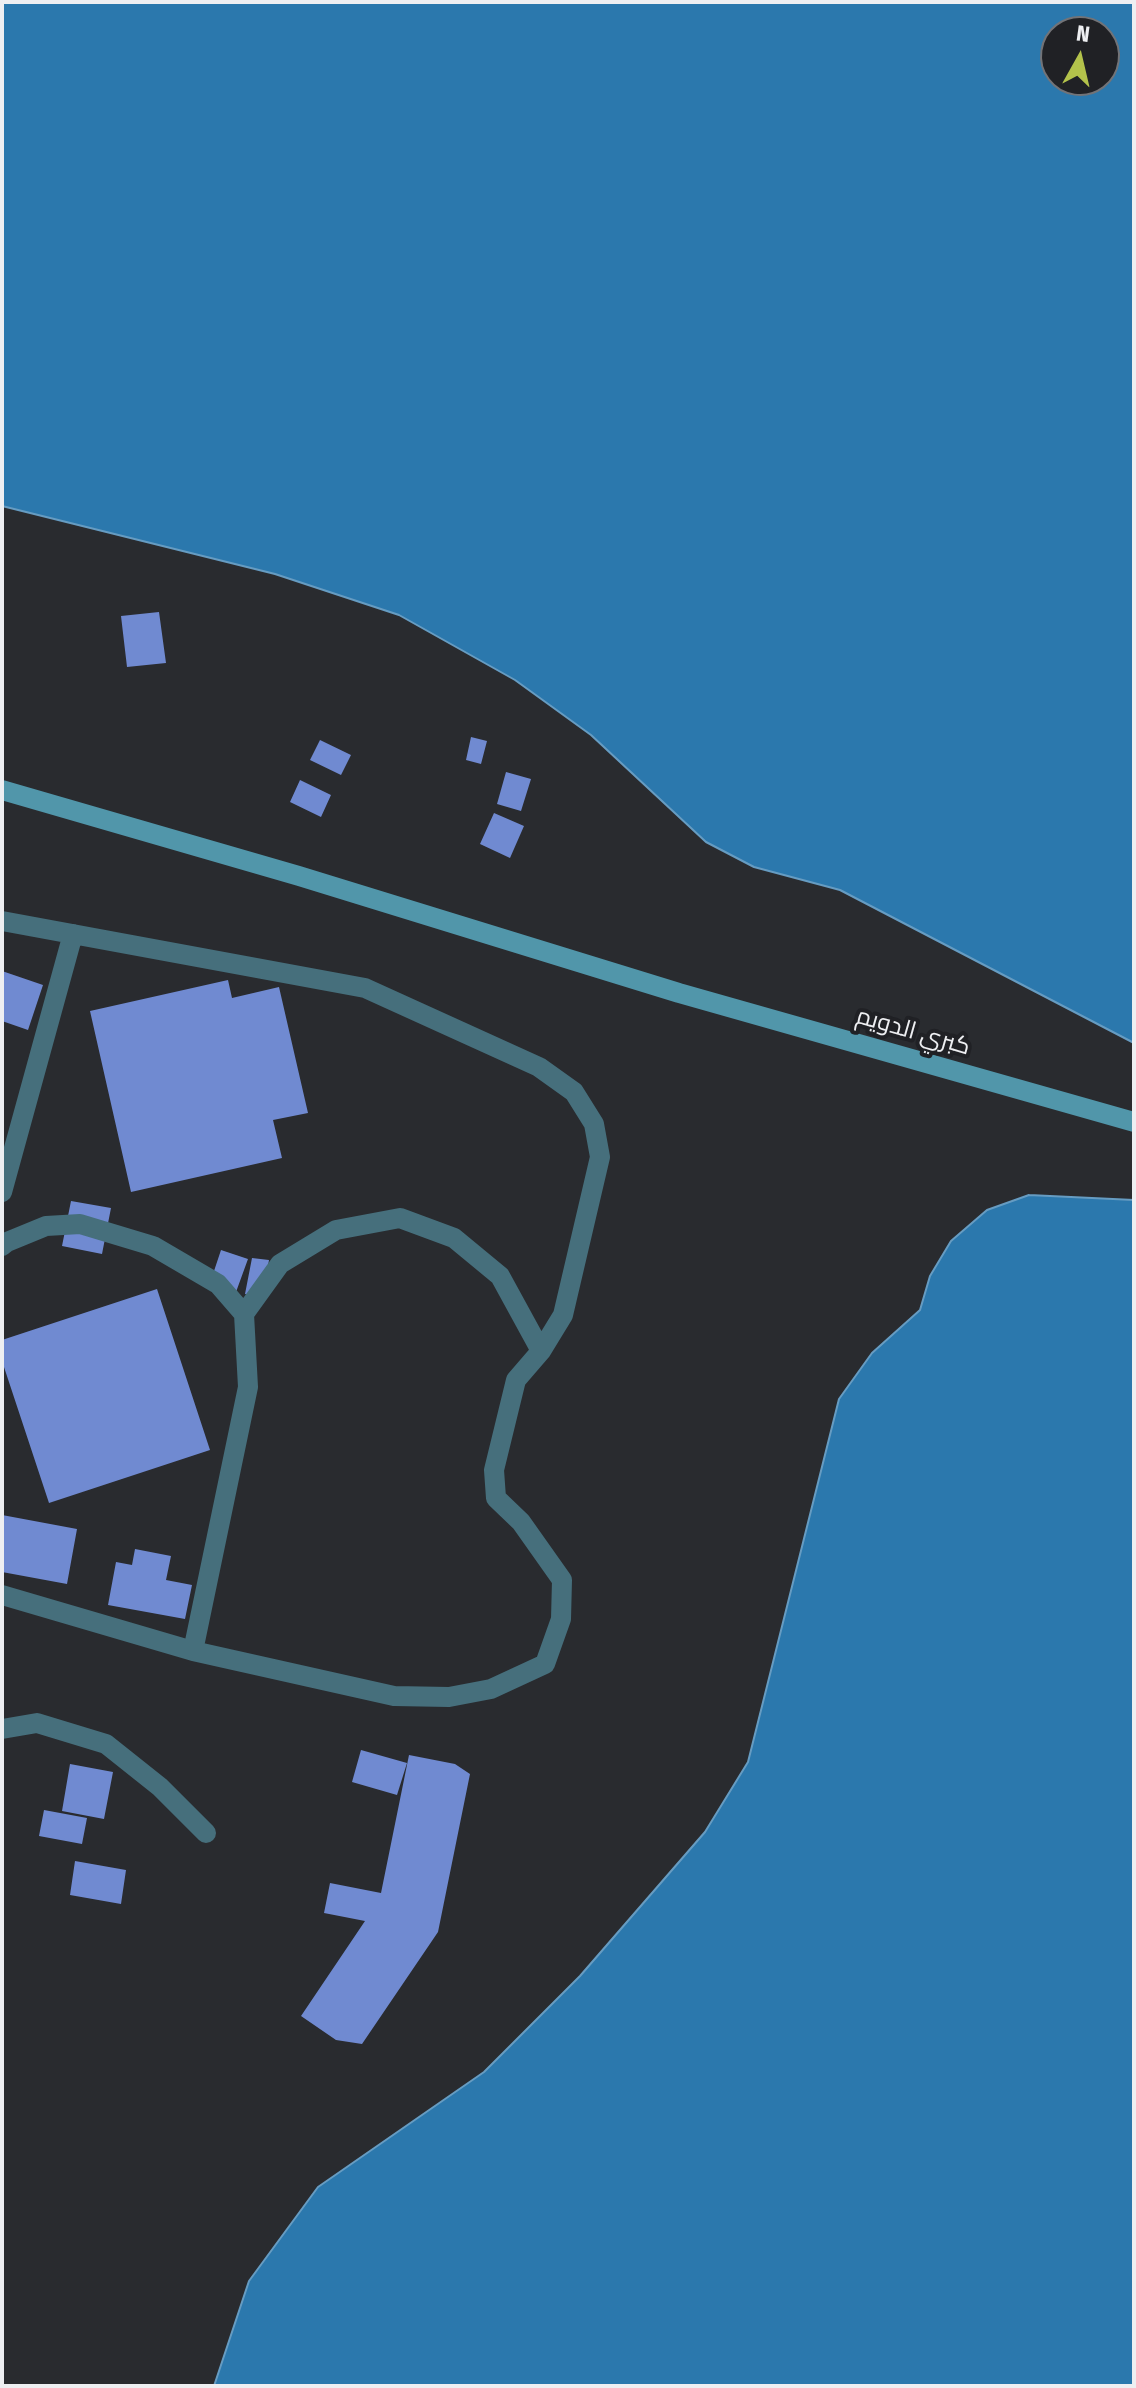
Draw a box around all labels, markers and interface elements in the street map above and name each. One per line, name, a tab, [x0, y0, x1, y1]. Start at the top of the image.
north arrow	[1040, 16, 1120, 96]
text: N	[1075, 19, 1092, 48]
street label: كبري الدويم	[853, 1002, 973, 1062]

